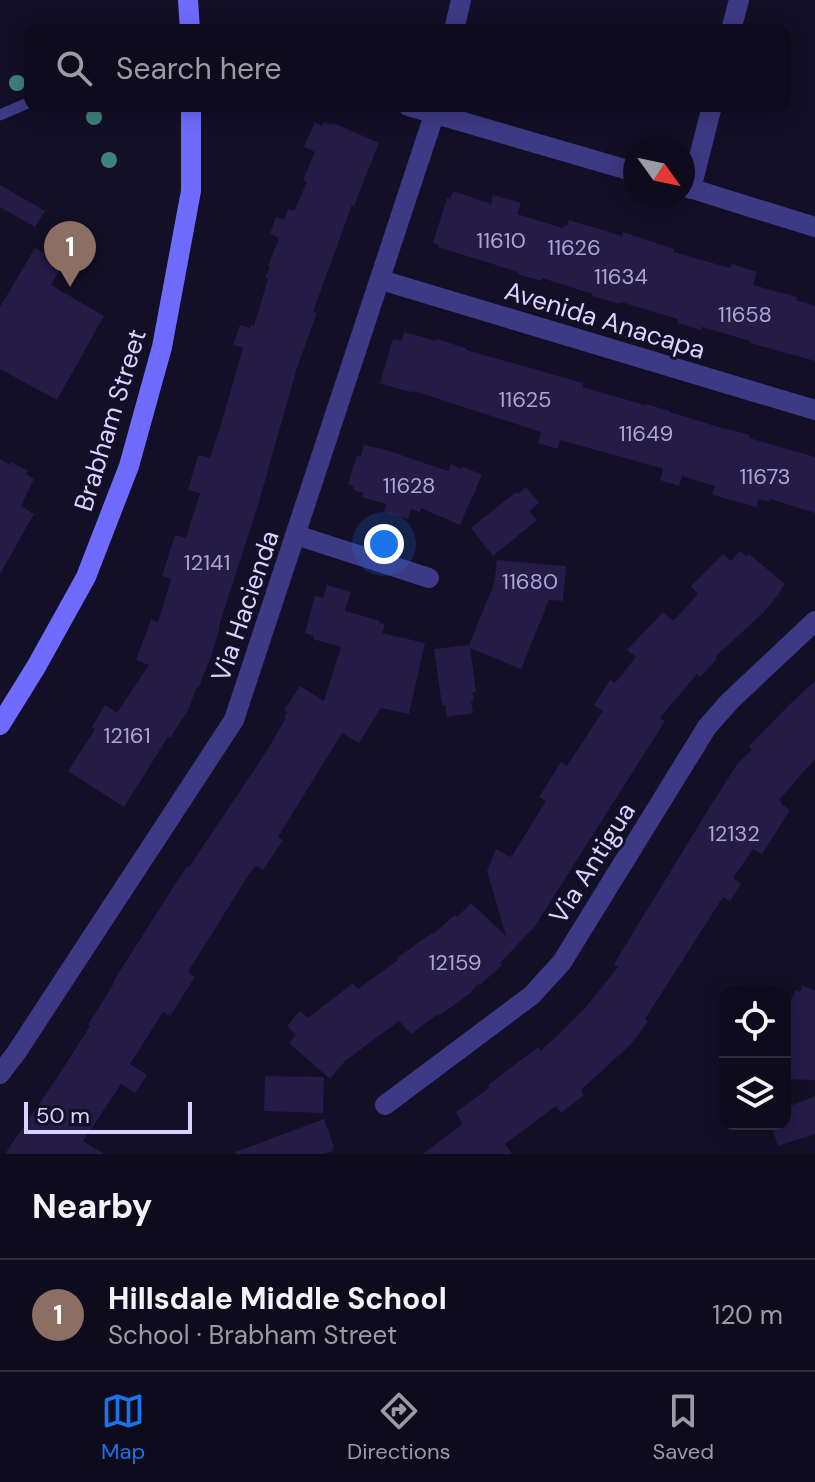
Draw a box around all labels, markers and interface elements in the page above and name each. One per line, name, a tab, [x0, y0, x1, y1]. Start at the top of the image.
search box	[24, 24, 791, 112]
icon: search	[52, 46, 96, 90]
text: Search here	[116, 49, 282, 88]
north arrow	[623, 136, 695, 208]
pin: 1	[44, 221, 96, 287]
house number: 11610	[476, 226, 526, 255]
house number: 11626	[547, 233, 601, 262]
house number: 11634	[594, 262, 648, 291]
street label: Avenida Anacapa	[501, 273, 709, 367]
house number: 11658	[718, 300, 772, 329]
street label: Brabham Street	[66, 325, 154, 515]
house number: 11625	[498, 385, 552, 414]
house number: 11649	[619, 419, 673, 448]
house number: 11673	[739, 462, 791, 491]
house number: 11628	[383, 471, 435, 500]
your location	[364, 524, 404, 564]
street label: Via Hacienda	[203, 526, 287, 686]
house number: 12141	[184, 548, 230, 577]
house number: 11680	[502, 567, 558, 596]
house number: 12161	[103, 721, 151, 750]
street label: Via Antigua	[541, 796, 643, 930]
house number: 12132	[708, 819, 760, 848]
house number: 12159	[429, 948, 482, 977]
map controls	[719, 986, 791, 1130]
button: locate	[719, 986, 791, 1058]
button: layers	[719, 1058, 791, 1130]
scale bar	[24, 1098, 192, 1134]
text: 50 m	[36, 1101, 90, 1130]
text: Nearby	[32, 1184, 152, 1229]
text: Hillsdale Middle School	[108, 1279, 447, 1318]
text: 1	[53, 1298, 63, 1332]
text: 120 m	[712, 1298, 783, 1332]
text: School · Brabham Street	[108, 1318, 397, 1352]
tab: Map	[101, 1389, 145, 1466]
tab: Directions	[347, 1389, 451, 1466]
tab: Saved	[652, 1389, 714, 1466]

